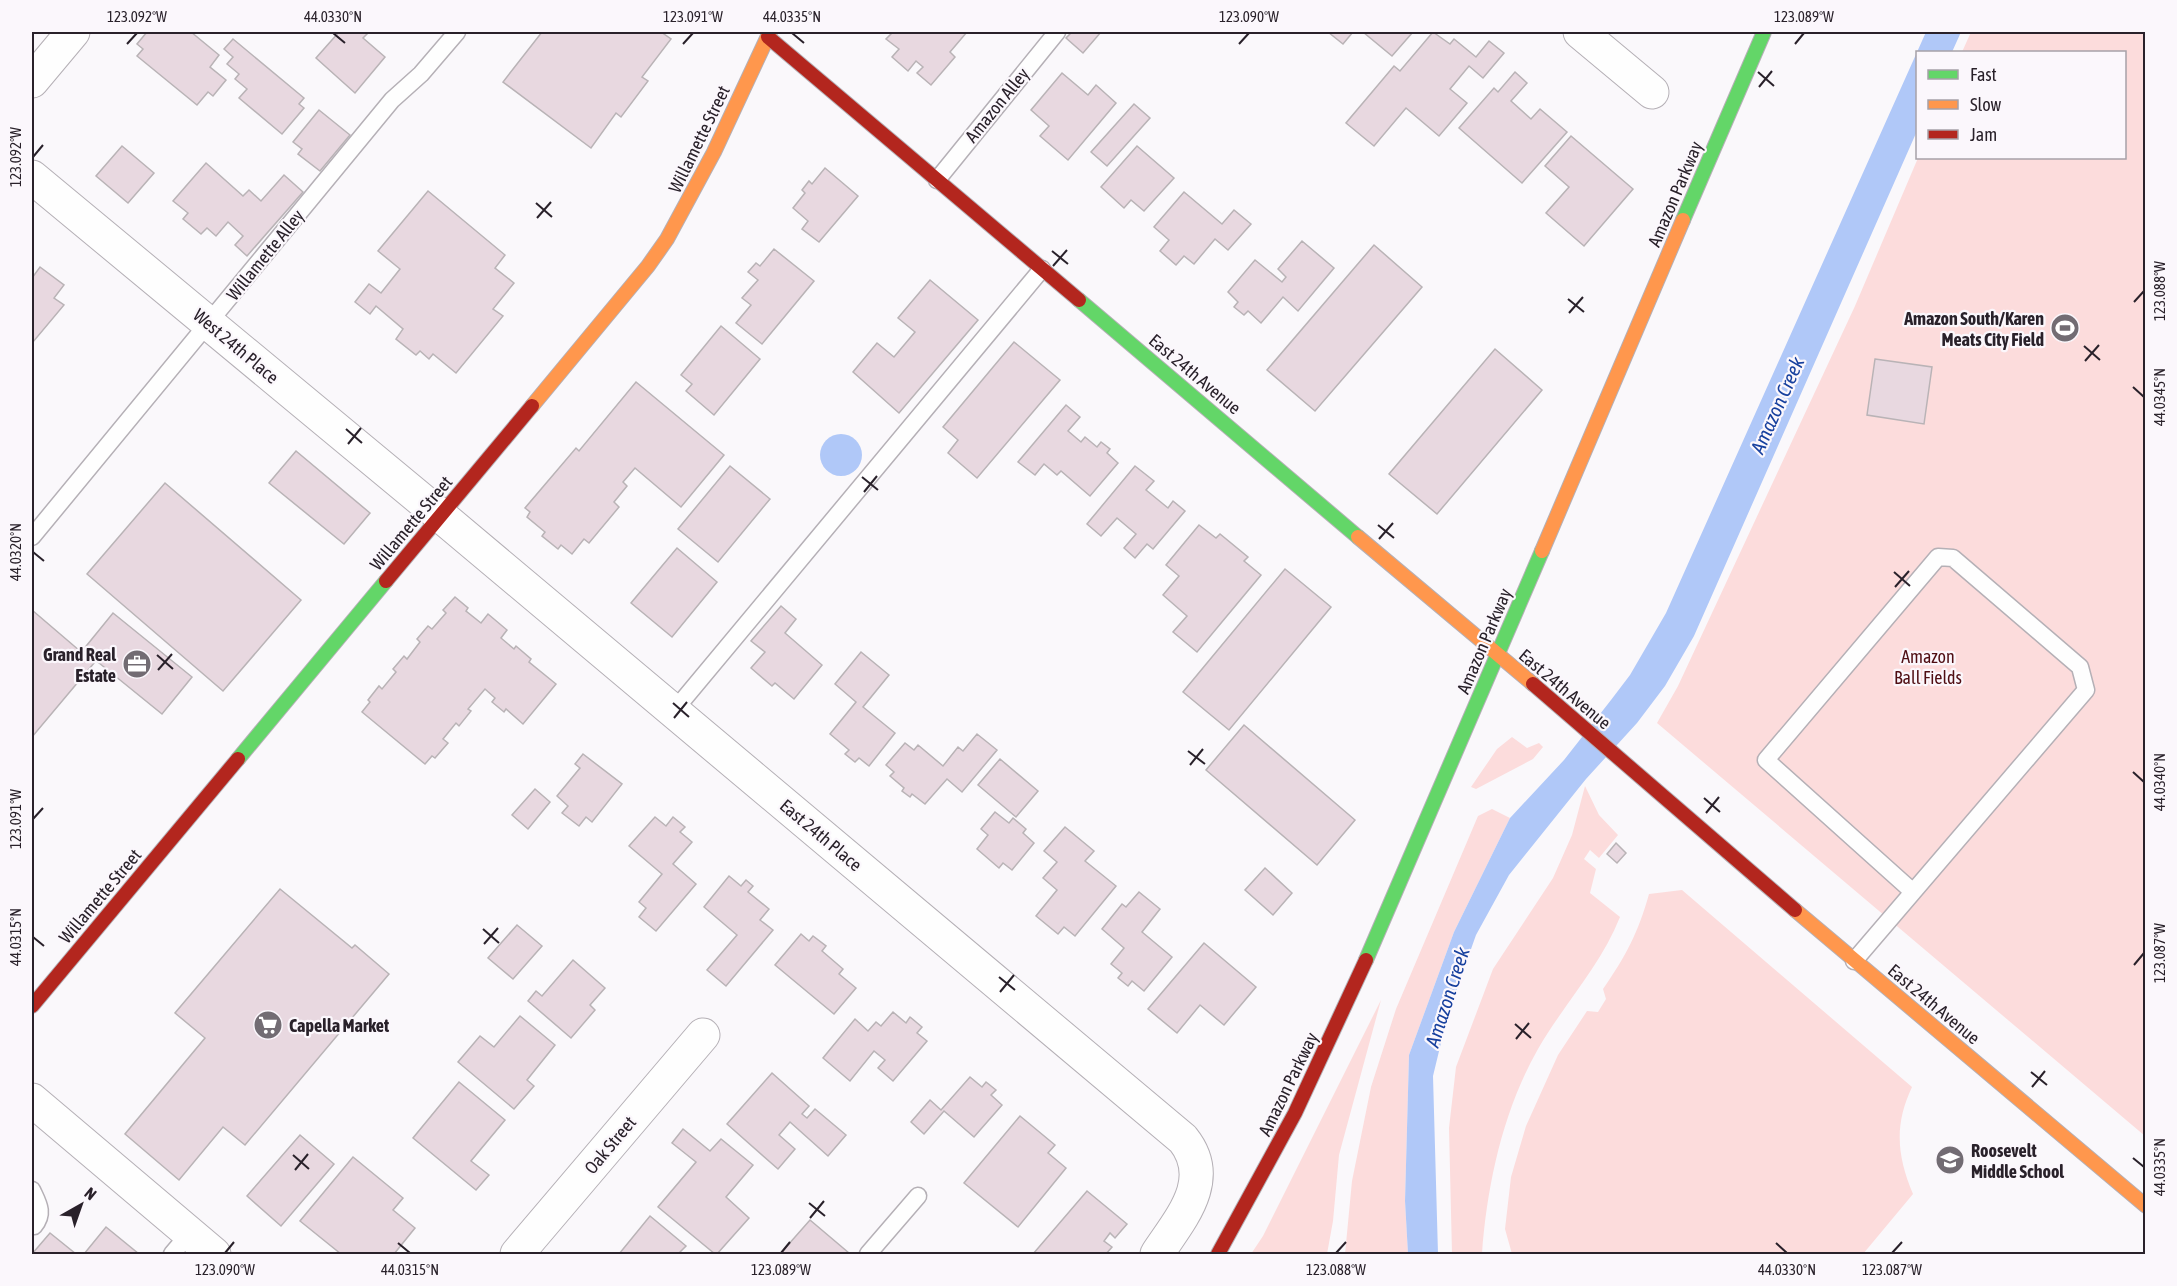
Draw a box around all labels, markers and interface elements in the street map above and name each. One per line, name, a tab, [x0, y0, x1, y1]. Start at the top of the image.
text: 123.092°W	[107, 8, 167, 25]
text: 44.0330°N	[304, 8, 362, 25]
text: 123.091°W	[663, 8, 723, 25]
text: 44.0335°N	[763, 8, 821, 25]
text: 123.090°W	[1219, 8, 1279, 25]
text: 123.089°W	[1774, 8, 1834, 25]
legend	[1916, 51, 2126, 159]
street label: Amazon Alley	[961, 64, 1033, 146]
text: Fast	[1970, 64, 1997, 85]
street label: Willamette Street	[664, 82, 734, 196]
text: Slow	[1970, 94, 2001, 115]
text: Jam	[1970, 124, 1997, 145]
text: 123.092°W	[7, 127, 24, 187]
street label: Amazon Parkway	[1643, 138, 1707, 250]
street label: Willamette Alley	[222, 205, 308, 305]
text: 123.088°W	[2151, 261, 2168, 321]
street label: West 24th Place	[189, 304, 283, 388]
place label: Amazon South/Karen Meats City Field	[1903, 308, 2044, 350]
sports icon: Amazon South/Karen Meats City Field	[2049, 312, 2081, 344]
street label: East 24th Avenue	[1145, 330, 1245, 418]
water label: Amazon Creek	[1745, 353, 1809, 458]
text: 44.0345°N	[2151, 368, 2168, 426]
street label: Willamette Street	[365, 472, 457, 574]
text: 44.0320°N	[7, 523, 24, 581]
street label: Amazon Parkway	[1452, 585, 1516, 697]
place label: Grand Real Estate	[43, 644, 116, 686]
street label: East 24th Avenue	[1515, 645, 1615, 733]
park label: Amazon Ball Fields	[1894, 646, 1962, 688]
office icon: Grand Real Estate	[121, 648, 153, 680]
text: 44.0340°N	[2151, 753, 2168, 811]
text: 123.091°W	[7, 789, 24, 849]
street label: East 24th Place	[776, 795, 866, 875]
street label: Willamette Street	[54, 845, 146, 947]
text: 44.0315°N	[7, 908, 24, 966]
text: 123.087°W	[2151, 923, 2168, 983]
water label: Amazon Creek	[1420, 944, 1474, 1051]
street label: East 24th Avenue	[1884, 960, 1984, 1048]
supermarket icon: Capella Market	[252, 1009, 284, 1041]
place label: Capella Market	[289, 1015, 390, 1036]
street label: Amazon Parkway	[1254, 1029, 1322, 1139]
street label: Oak Street	[580, 1112, 640, 1178]
text: 44.0335°N	[2151, 1138, 2168, 1196]
place label: Roosevelt Middle School	[1971, 1140, 2064, 1182]
school or university icon: Roosevelt Middle School	[1934, 1144, 1966, 1176]
north arrow	[51, 1175, 111, 1235]
text: N	[81, 1184, 100, 1203]
text: 123.090°W	[195, 1261, 255, 1278]
text: 44.0315°N	[381, 1261, 439, 1278]
text: 123.089°W	[751, 1261, 811, 1278]
text: 123.088°W	[1306, 1261, 1366, 1278]
text: 44.0330°N	[1758, 1261, 1816, 1278]
text: 123.087°W	[1862, 1261, 1922, 1278]

